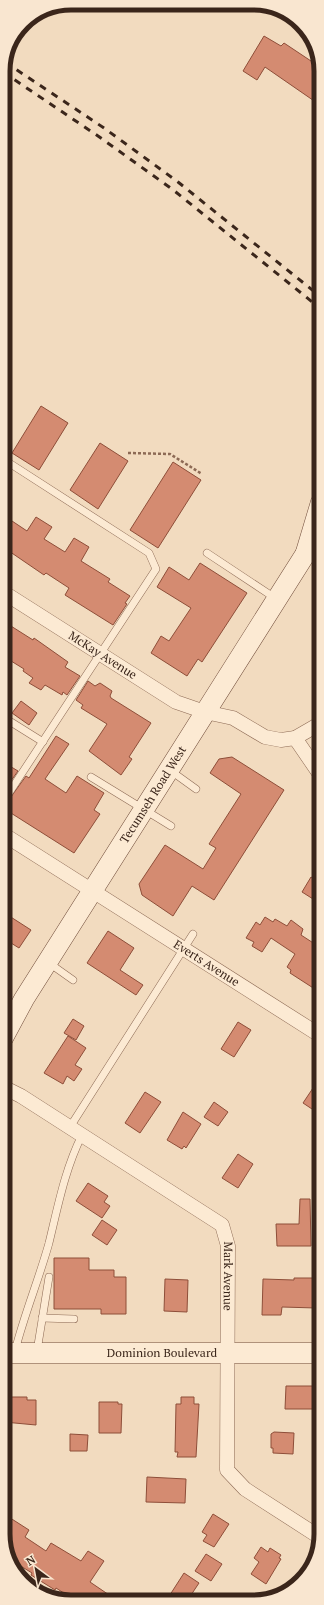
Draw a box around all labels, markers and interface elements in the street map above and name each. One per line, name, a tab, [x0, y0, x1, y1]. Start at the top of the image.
street label: McKay Avenue	[66, 628, 140, 682]
street label: Tecumseh Road West	[116, 742, 189, 846]
street label: Everts Avenue	[171, 936, 242, 989]
street label: Mark Avenue	[221, 1242, 236, 1311]
street label: Dominion Boulevard	[107, 1345, 218, 1360]
north arrow	[16, 1549, 56, 1589]
text: N	[23, 1552, 39, 1569]

